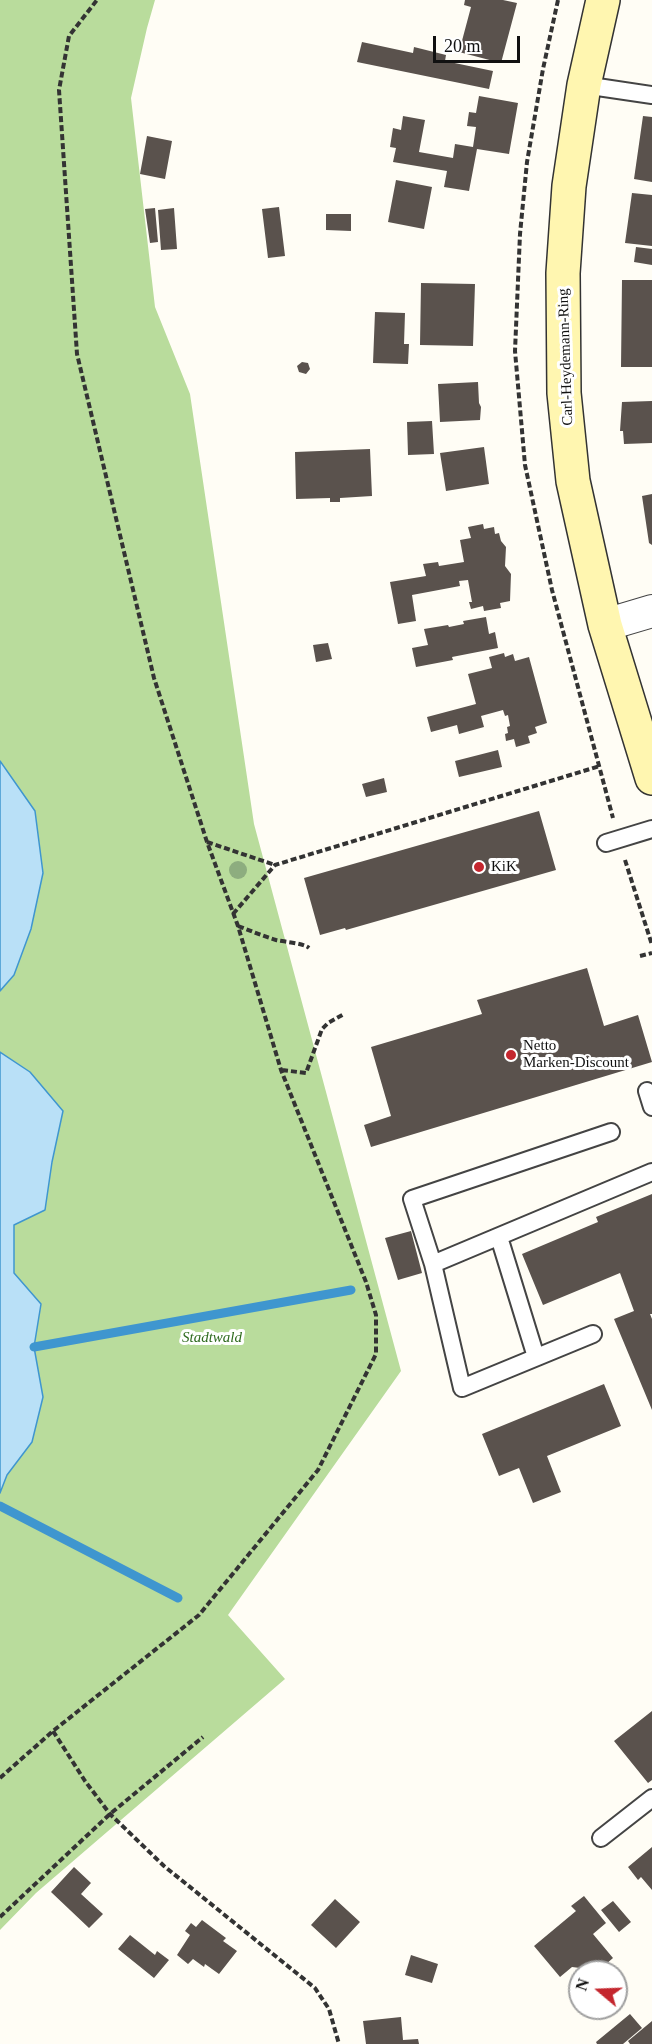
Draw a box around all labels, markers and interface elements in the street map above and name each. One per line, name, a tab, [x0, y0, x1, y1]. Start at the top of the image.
scale bar	[436, 24, 523, 62]
text: 20 m	[444, 36, 481, 56]
street label: Carl-Heydemann-Ring	[555, 288, 577, 426]
place label: KiK	[491, 858, 517, 876]
marker: KiK	[472, 860, 486, 874]
place label: Netto Marken-Discount	[523, 1037, 629, 1072]
marker: Netto Marken-Discount	[504, 1048, 518, 1062]
park label: Stadtwald	[182, 1329, 242, 1347]
north arrow	[568, 1960, 628, 2020]
text: N	[572, 1976, 592, 1993]

